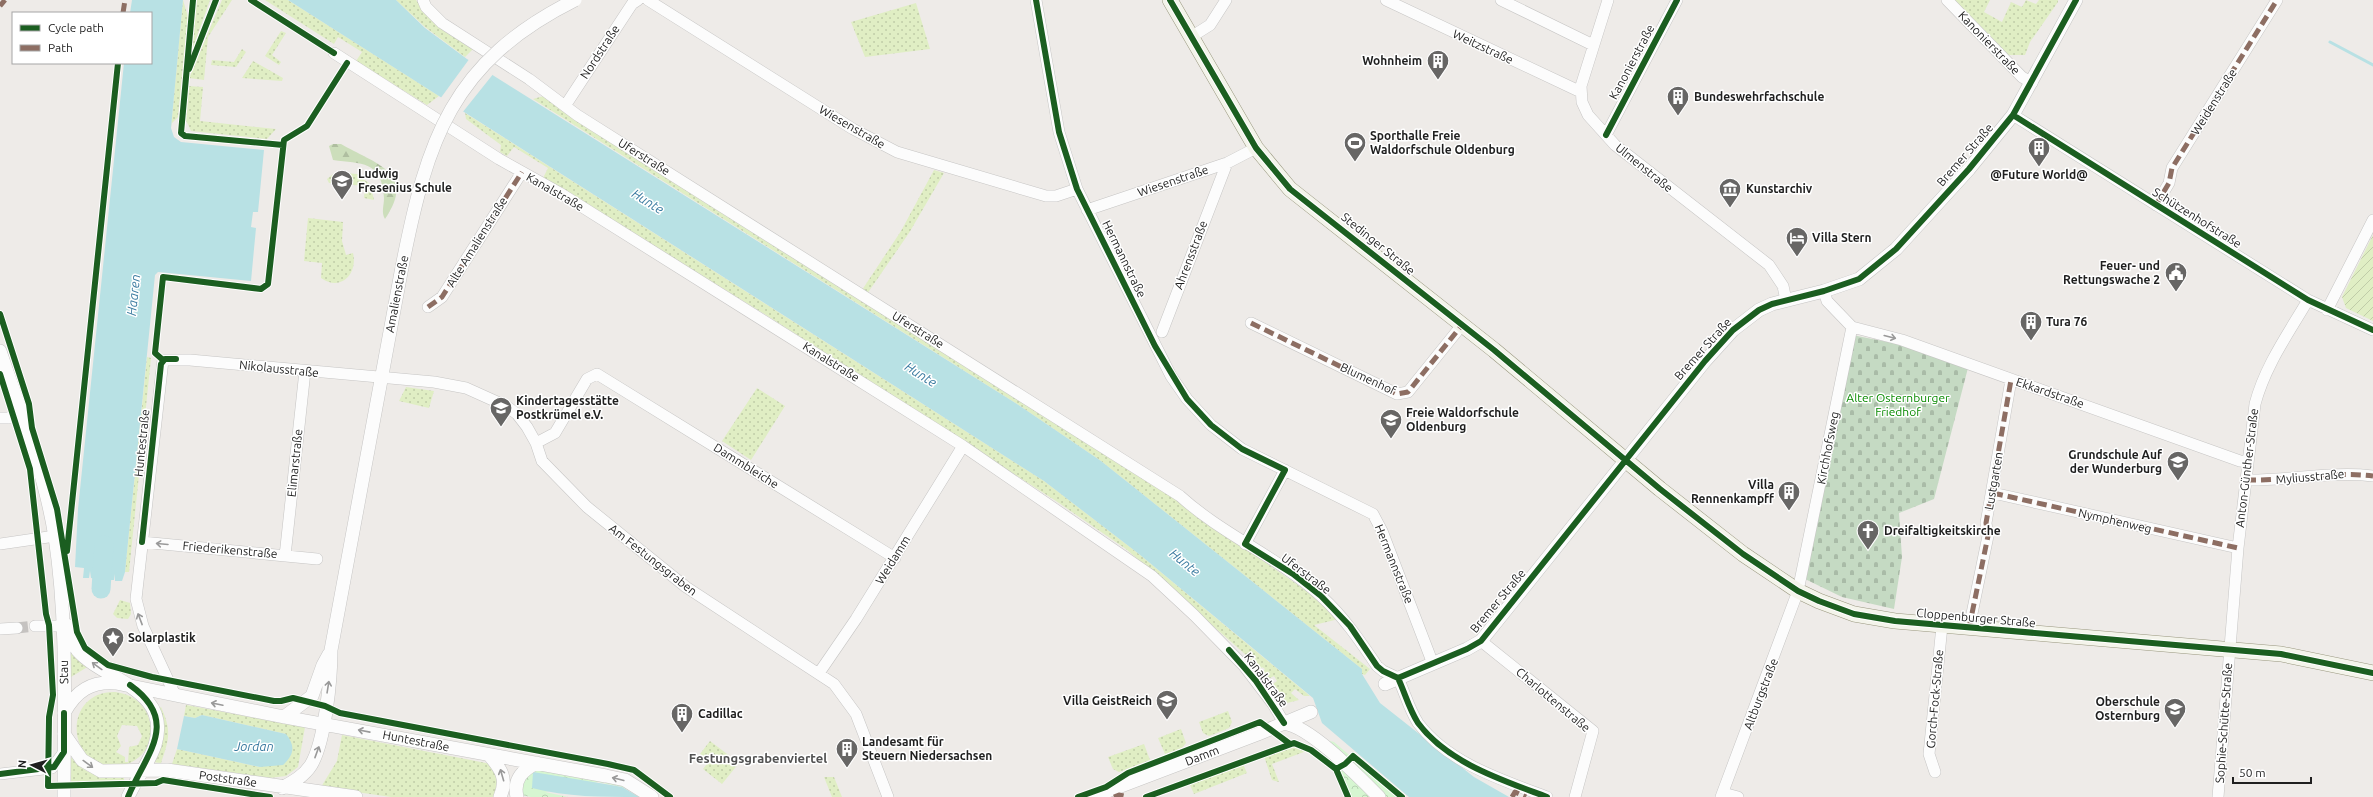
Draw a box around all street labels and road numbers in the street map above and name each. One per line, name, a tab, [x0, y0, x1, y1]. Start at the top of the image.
street label: Kanonierstraße	[1956, 8, 2023, 77]
street label: Nordstraße	[577, 22, 622, 81]
street label: Kanonierstraße	[1606, 22, 1657, 101]
street label: Weitzstraße	[1451, 27, 1515, 66]
street label: Weidenstraße	[2188, 66, 2239, 137]
street label: Wiesenstraße	[817, 102, 888, 151]
street label: Bremer Straße	[1934, 121, 1995, 189]
street label: Uferstraße	[616, 136, 672, 178]
street label: Ulmenstraße	[1613, 141, 1675, 195]
street label: Wiesenstraße	[1136, 162, 1210, 199]
street label: Kanalstraße	[524, 170, 586, 213]
street label: Schützenhofstraße	[2151, 185, 2244, 250]
street label: Alte Amalienstraße	[444, 194, 509, 289]
street label: Stedinger Straße	[1339, 210, 1418, 277]
street label: Hermannstraße	[1100, 218, 1149, 299]
street label: Ahrensstraße	[1171, 219, 1210, 291]
street label: Amalienstraße	[383, 254, 410, 334]
street label: Uferstraße	[890, 309, 946, 351]
street label: Bremer Straße	[1671, 315, 1734, 382]
street label: Kanalstraße	[801, 339, 862, 384]
street label: Nikolausstraße	[238, 358, 320, 379]
street label: Blumenhof	[1338, 360, 1398, 397]
street label: Ekkardstraße	[2014, 375, 2086, 410]
street label: Anton-Günther-Straße	[2233, 408, 2260, 528]
street label: Huntestraße	[131, 409, 152, 477]
street label: Kirchhofsweg	[1814, 410, 1841, 485]
street label: Elimarstraße	[284, 428, 305, 498]
street label: Dammbleiche	[711, 440, 781, 491]
street label: Lustgarten	[1982, 451, 2005, 511]
street label: Myliusstraße	[2275, 467, 2345, 486]
street label: Nymphenweg	[2077, 506, 2153, 535]
street label: Am Festungsgraben	[607, 521, 700, 598]
street label: Hermannstraße	[1373, 522, 1416, 605]
street label: Weidamm	[873, 533, 912, 586]
street label: Friederikenstraße	[182, 539, 278, 560]
street label: Uferstraße	[1279, 551, 1334, 596]
street label: Bremer Straße	[1467, 566, 1528, 635]
street label: Cloppenburger Straße	[1916, 606, 2036, 629]
street label: Gorch-Fock-Straße	[1924, 649, 1945, 749]
street label: Kanalstraße	[1242, 650, 1291, 709]
street label: Altburgstraße	[1741, 656, 1780, 731]
street label: Stau	[57, 660, 70, 684]
street label: Sophie-Schütte-Straße	[2213, 662, 2234, 784]
street label: Charlottenstraße	[1514, 665, 1593, 734]
street label: Huntestraße	[382, 728, 451, 753]
street label: Damm	[1183, 743, 1221, 768]
street label: Poststraße	[198, 768, 258, 789]

